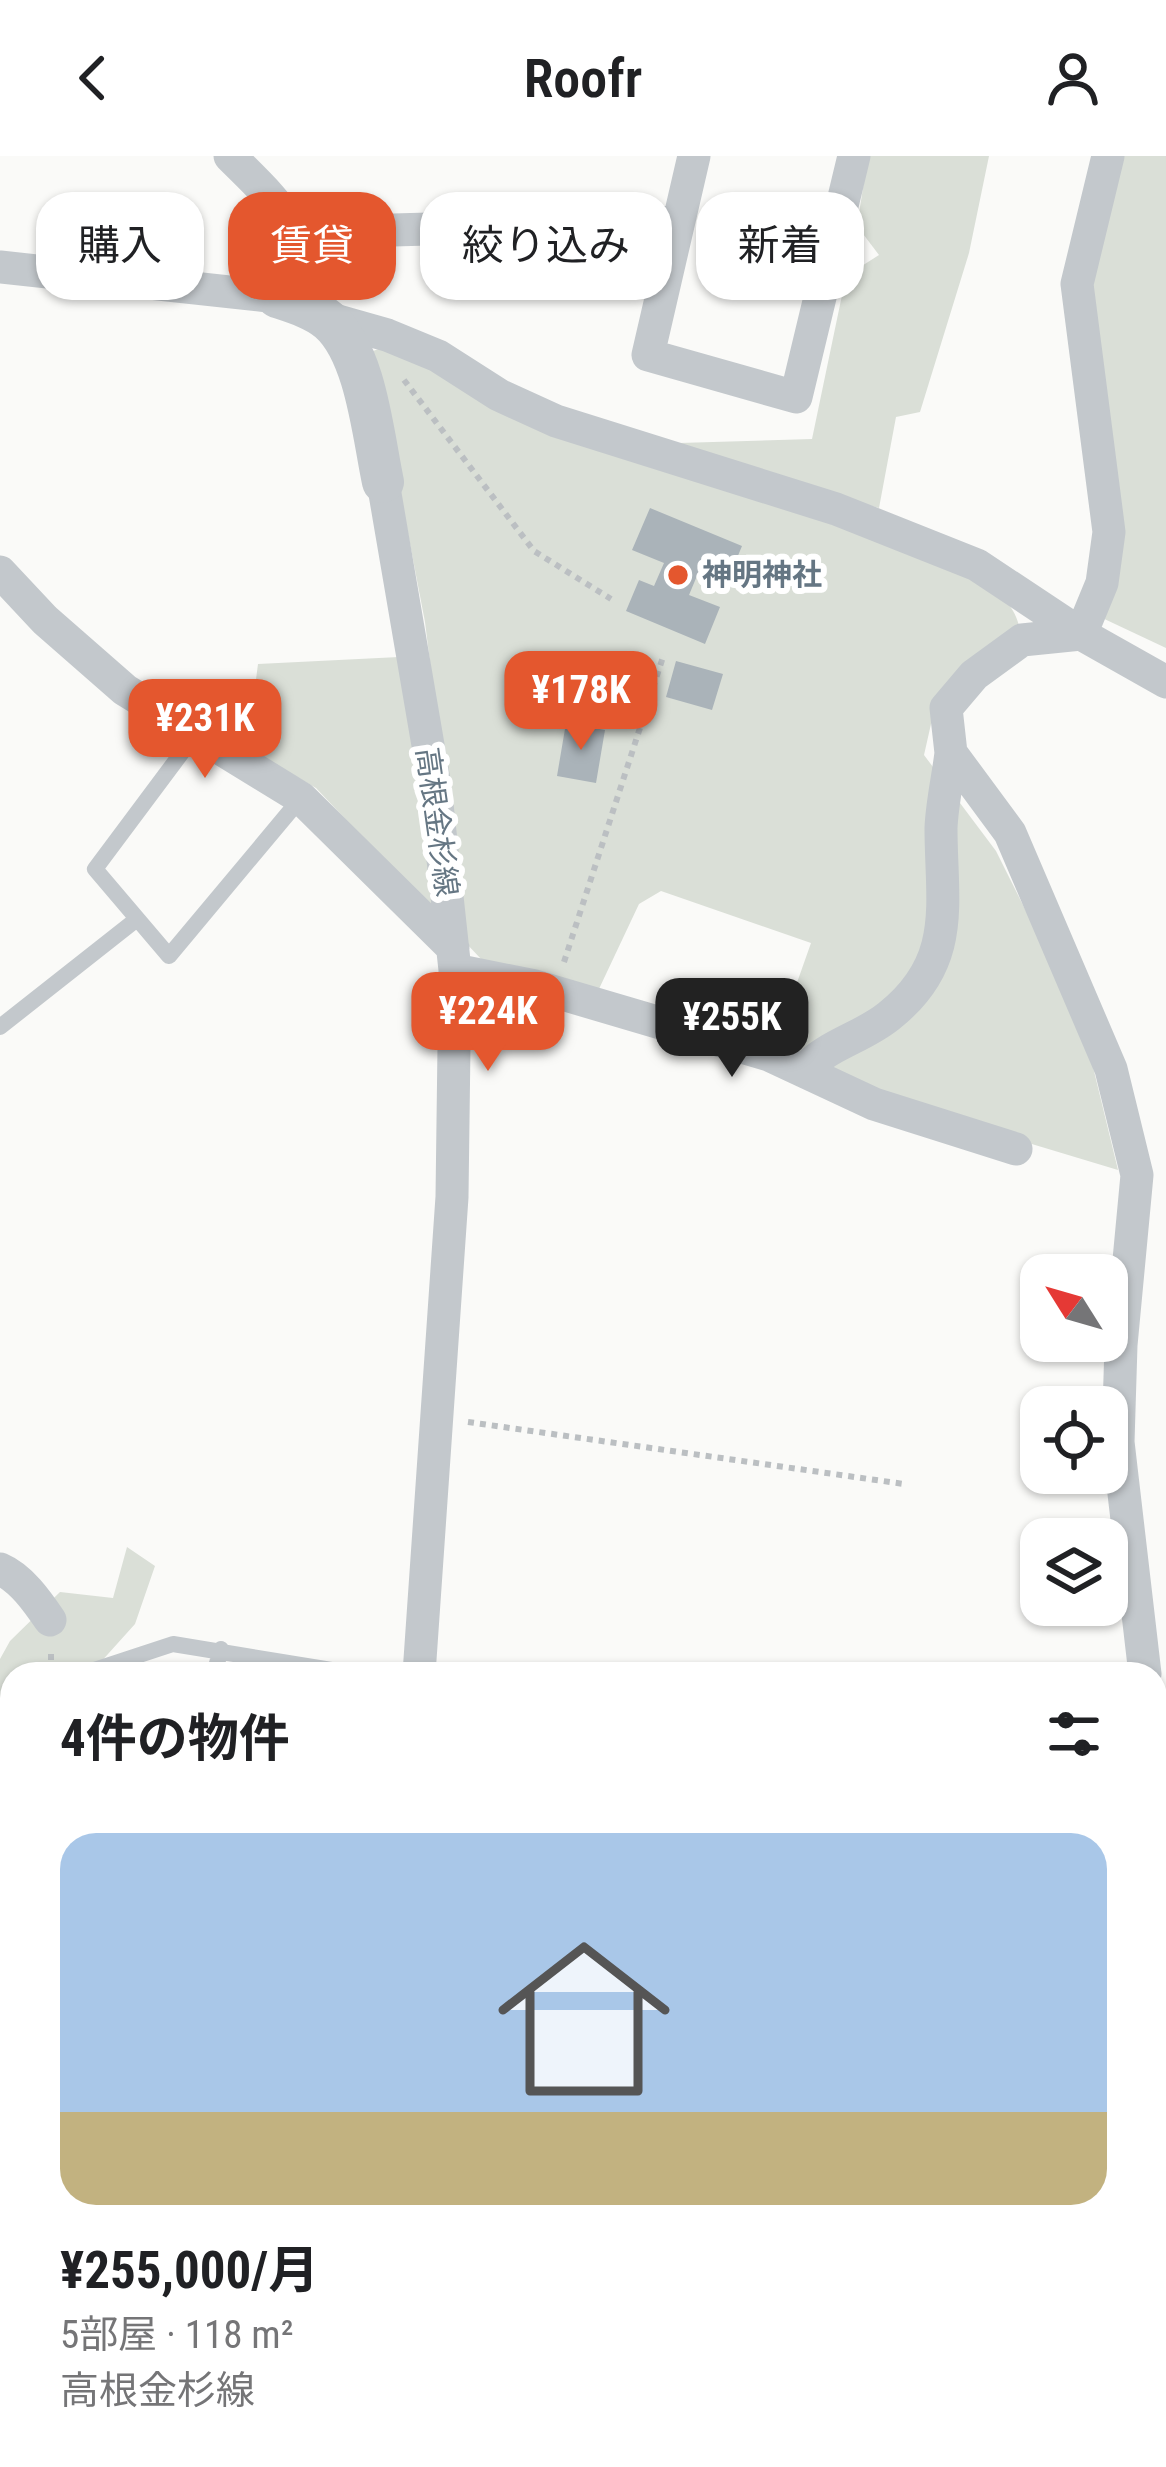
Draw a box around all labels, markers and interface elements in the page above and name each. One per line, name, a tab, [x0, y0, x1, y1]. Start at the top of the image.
icon: back	[60, 45, 126, 111]
icon: person	[1040, 45, 1106, 111]
text: Roofr	[524, 47, 642, 110]
chip: 購入	[36, 192, 204, 300]
chip: 賃貸	[228, 192, 396, 300]
chip: 絞り込み	[420, 192, 672, 300]
chip: 新着	[696, 192, 864, 300]
place label: 神明神社	[702, 557, 822, 592]
marker: 神明神社	[665, 562, 691, 588]
pin: ¥178K	[497, 651, 665, 753]
text: ¥178K	[531, 667, 631, 713]
pin: ¥231K	[121, 679, 289, 781]
text: ¥231K	[155, 695, 255, 741]
street label: 高根金杉線	[410, 745, 465, 899]
pin: ¥224K	[404, 972, 572, 1074]
pin: ¥255K	[648, 978, 816, 1080]
text: ¥224K	[438, 988, 538, 1034]
text: ¥255K	[682, 994, 782, 1040]
north arrow	[1020, 1254, 1128, 1362]
map controls	[1020, 1254, 1128, 1626]
button: locate	[1020, 1386, 1128, 1494]
button: layers	[1020, 1518, 1128, 1626]
icon: filters	[1041, 1701, 1107, 1767]
text: 4件の物件	[60, 1709, 290, 1768]
icon: home	[476, 1911, 692, 2127]
text: ¥255,000/月	[60, 2241, 319, 2300]
text: 5部屋 · 118 m²	[60, 2312, 294, 2358]
text: 高根金杉線	[60, 2368, 255, 2414]

